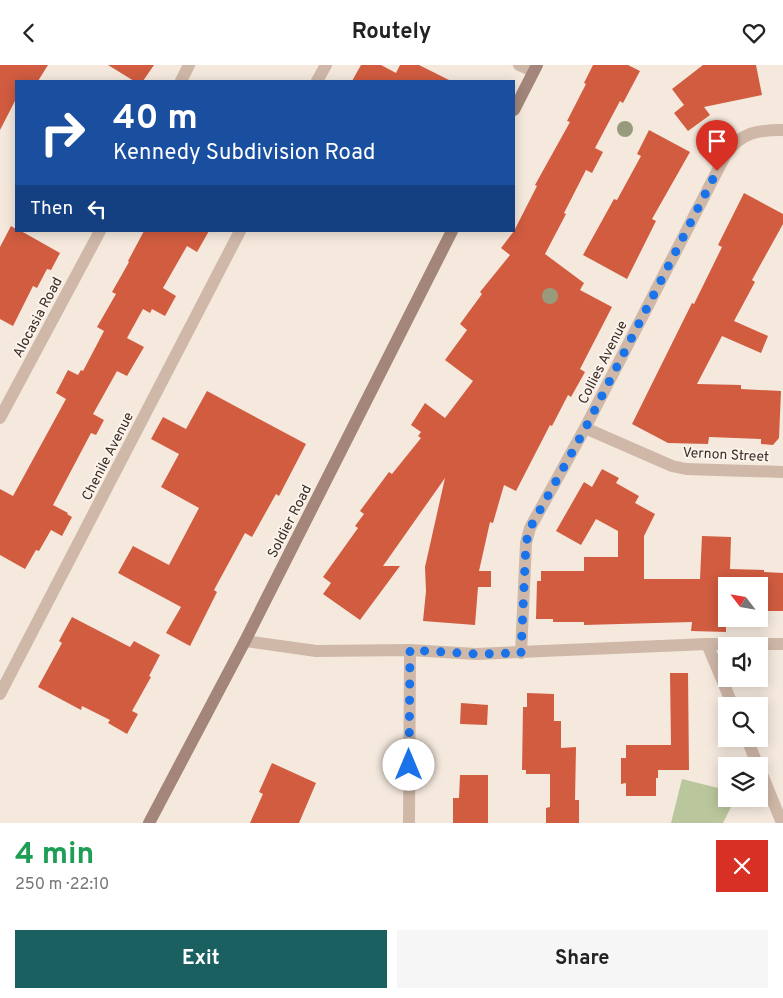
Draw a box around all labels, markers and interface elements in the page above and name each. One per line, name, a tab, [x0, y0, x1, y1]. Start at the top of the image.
icon: back	[15, 19, 43, 47]
text: Routely	[352, 19, 431, 46]
icon: heart	[740, 19, 768, 47]
text: 40 m	[113, 97, 198, 141]
icon: right	[30, 100, 95, 165]
pin	[696, 120, 738, 171]
icon: arrive	[703, 127, 731, 155]
text: Kennedy Subdivision Road	[113, 140, 375, 167]
icon: left	[83, 195, 111, 223]
text: Then	[30, 197, 73, 221]
street label: Alocasia Road	[10, 275, 67, 361]
street label: Collies Avenue	[575, 318, 632, 407]
street label: Chenile Avenue	[79, 410, 138, 504]
street label: Vernon Street	[682, 445, 770, 466]
street label: Soldier Road	[265, 482, 316, 561]
north arrow	[718, 577, 768, 627]
map controls	[718, 577, 768, 807]
button: sound	[718, 637, 768, 687]
button: search	[718, 697, 768, 747]
position arrow	[382, 738, 434, 790]
button: layers	[718, 757, 768, 807]
text: 4 min	[15, 837, 94, 874]
button: close	[716, 840, 768, 892]
text: 250 m · 22:10	[15, 875, 109, 895]
button: Exit	[15, 930, 387, 988]
button: Share	[397, 930, 768, 988]

